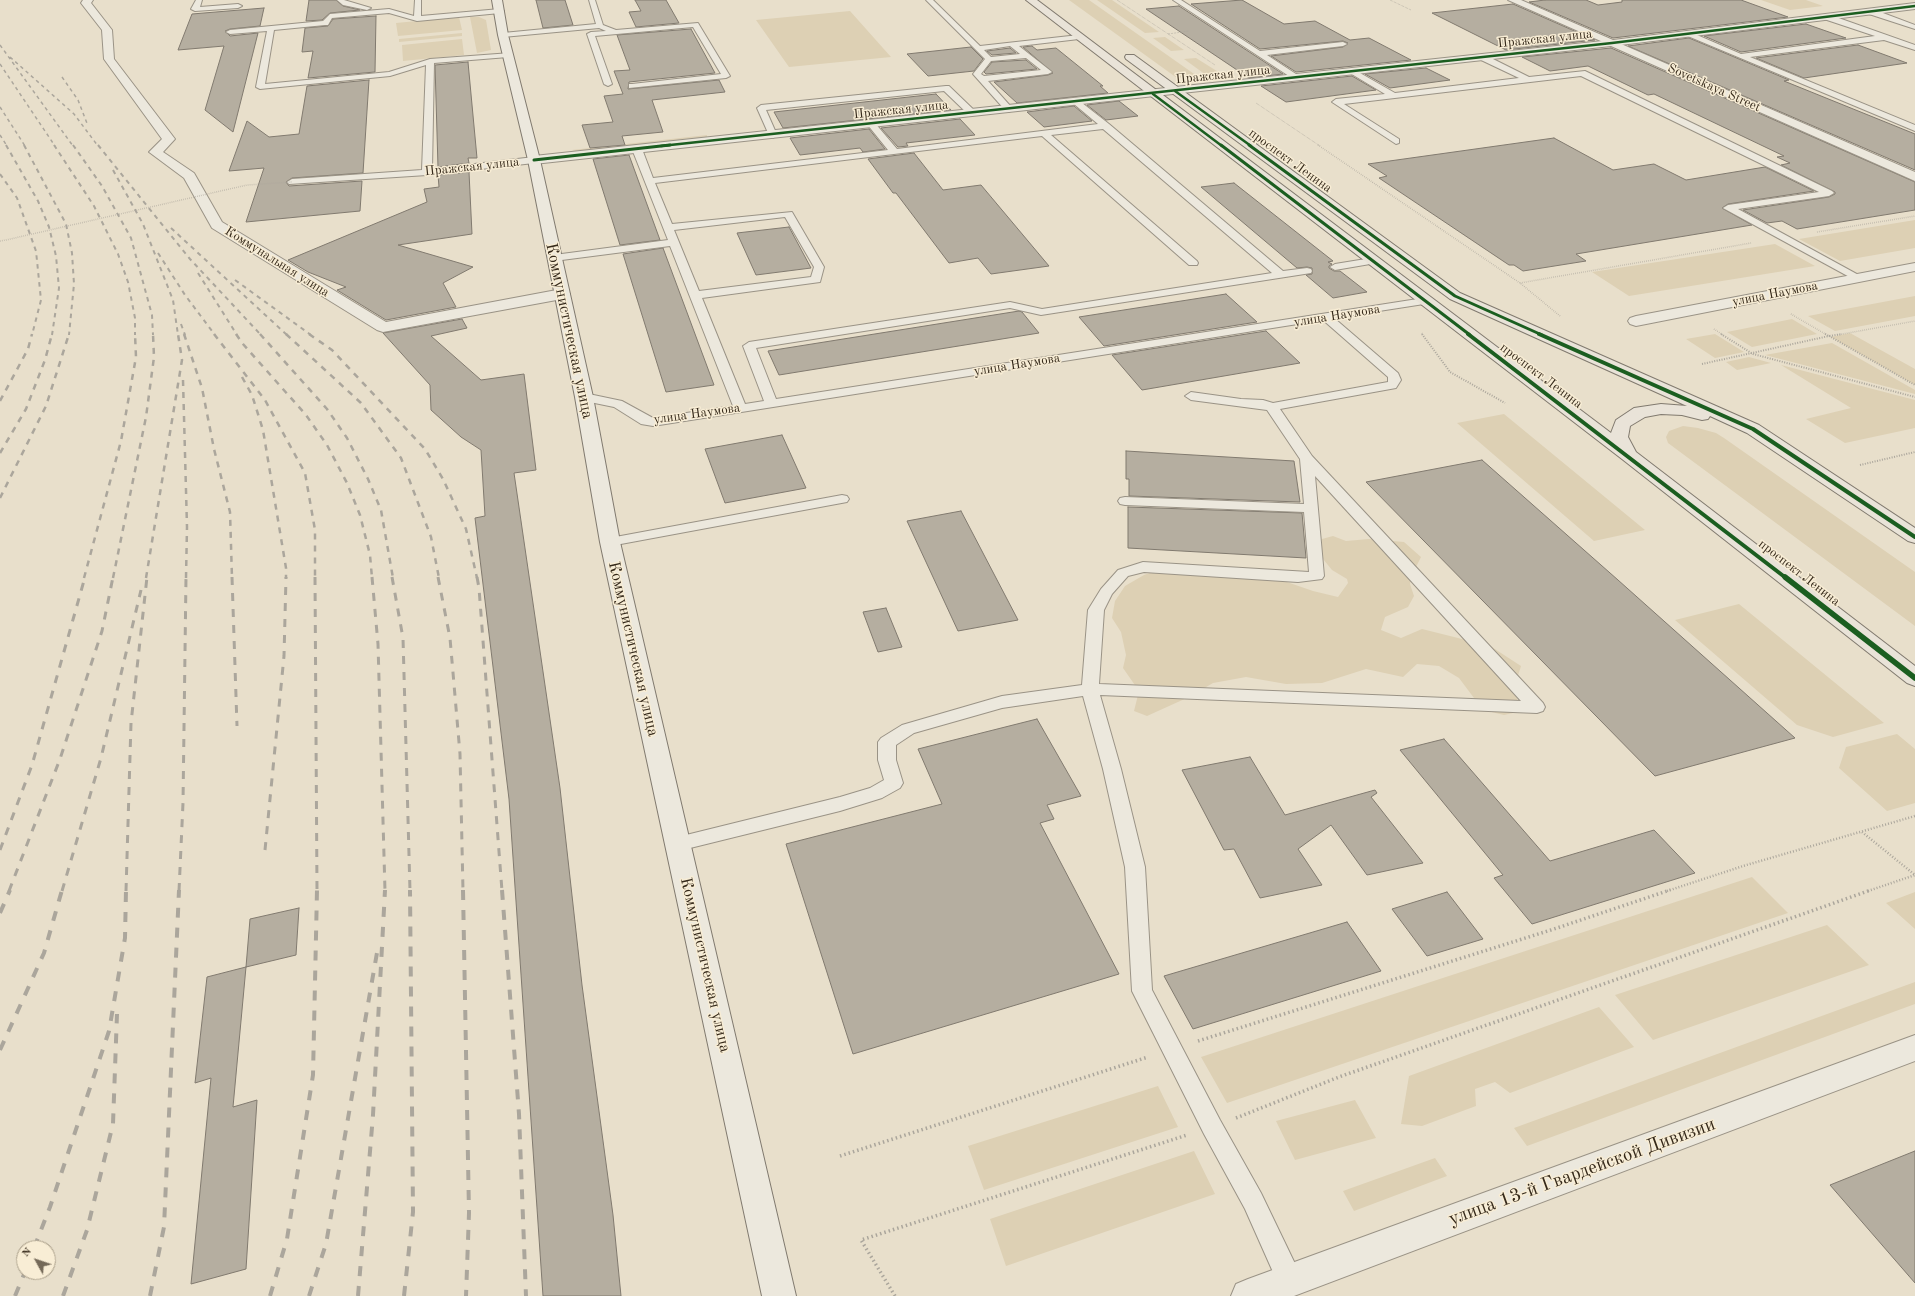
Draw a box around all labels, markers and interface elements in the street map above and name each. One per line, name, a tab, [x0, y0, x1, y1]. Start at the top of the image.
street label: Пражская улица	[1497, 26, 1593, 52]
street label: Sovetskaya Street	[1665, 60, 1763, 116]
street label: Пражская улица	[1175, 62, 1271, 88]
street label: Пражская улица	[853, 97, 949, 123]
street label: проспект Ленина	[1245, 126, 1335, 196]
street label: Пражская улица	[424, 154, 520, 180]
street label: Коммунальная улица	[222, 223, 332, 301]
street label: Коммунистическая улица	[541, 241, 597, 421]
street label: улица Наумова	[1731, 278, 1819, 310]
street label: улица Наумова	[1293, 301, 1381, 331]
street label: проспект Ленина	[1497, 340, 1585, 412]
street label: улица Наумова	[973, 350, 1061, 380]
street label: улица Наумова	[653, 400, 741, 428]
street label: проспект Ленина	[1755, 536, 1843, 610]
street label: Коммунистическая улица	[604, 560, 662, 738]
street label: Коммунистическая улица	[676, 876, 734, 1054]
street label: улица 13-й Гвардейской Дивизии	[1446, 1113, 1718, 1231]
north arrow	[16, 1240, 56, 1280]
text: N	[20, 1246, 34, 1259]

